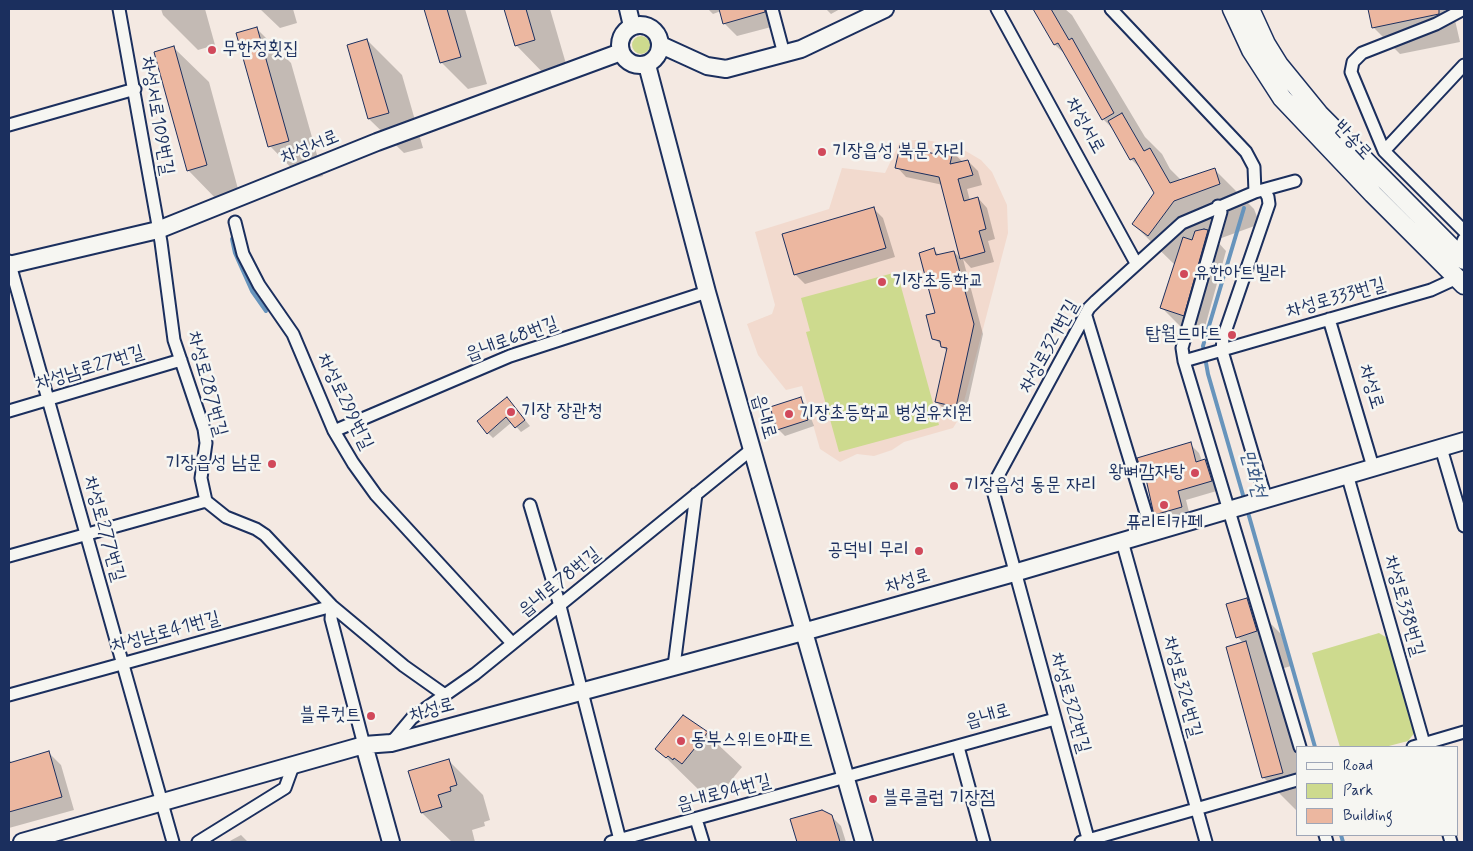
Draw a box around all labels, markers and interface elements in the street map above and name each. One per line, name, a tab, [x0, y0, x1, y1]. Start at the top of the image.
place label: 무한정횟집	[222, 39, 298, 61]
marker: 무한정횟집	[206, 44, 218, 56]
street label: 차성서로109번길	[134, 55, 178, 177]
street label: 차성서로	[1059, 94, 1109, 158]
street label: 반송로	[1328, 116, 1376, 166]
street label: 차성서로	[277, 126, 343, 170]
place label: 기장읍성 북문 자리	[832, 141, 965, 163]
marker: 기장읍성 북문 자리	[816, 146, 828, 158]
place label: 유한아트빌라	[1194, 263, 1286, 285]
marker: 유한아트빌라	[1178, 268, 1190, 280]
place label: 기장초등학교	[892, 271, 984, 293]
street label: 차성로333번길	[1284, 274, 1388, 324]
marker: 기장초등학교	[876, 276, 888, 288]
street label: 차성로321번길	[1015, 297, 1085, 397]
street label: 읍내로68번길	[463, 313, 561, 367]
place label: 탑월드마트	[1146, 324, 1222, 346]
street label: 차성로287번길	[181, 329, 231, 439]
marker: 탑월드마트	[1226, 329, 1238, 341]
street label: 차성남로27번길	[33, 342, 147, 396]
street label: 차성로299번길	[311, 350, 377, 454]
street label: 차성로	[1352, 362, 1388, 412]
street label: 읍내로	[746, 392, 780, 442]
place label: 기장 장관청	[521, 401, 603, 423]
place label: 기장초등학교 병설유치원	[799, 403, 972, 425]
marker: 기장 장관청	[505, 406, 517, 418]
marker: 기장초등학교 병설유치원	[783, 408, 795, 420]
water label: 만화천	[1234, 447, 1270, 501]
place label: 기장읍성 남문	[165, 453, 262, 475]
marker: 기장읍성 남문	[266, 458, 278, 470]
place label: 왕뼈감자탕	[1109, 462, 1185, 484]
marker: 왕뼈감자탕	[1189, 467, 1201, 479]
street label: 차성로277번길	[77, 474, 129, 584]
place label: 기장읍성 동문 자리	[964, 475, 1097, 497]
marker: 기장읍성 동문 자리	[948, 480, 960, 492]
marker: 퓨리티카페	[1158, 499, 1170, 511]
place label: 퓨리티카페	[1126, 513, 1202, 535]
place label: 공덕비 무리	[827, 540, 909, 562]
street label: 읍내로78번길	[514, 543, 606, 623]
marker: 공덕비 무리	[913, 545, 925, 557]
street label: 차성로338번길	[1378, 553, 1428, 659]
street label: 차성로	[883, 565, 933, 599]
street label: 차성남로41번길	[109, 608, 223, 658]
street label: 차성로326번길	[1157, 634, 1205, 740]
street label: 차성로322번길	[1044, 650, 1094, 756]
street label: 차성로	[407, 694, 457, 728]
street label: 읍내로	[963, 700, 1013, 734]
place label: 블루컷트	[300, 705, 361, 727]
marker: 블루컷트	[365, 710, 377, 722]
place label: 동부스위트아파트	[691, 730, 813, 752]
marker: 동부스위트아파트	[675, 735, 687, 747]
legend	[1296, 746, 1458, 836]
text: Road	[1343, 756, 1373, 776]
street label: 읍내로94번길	[674, 770, 774, 818]
text: Park	[1343, 781, 1373, 801]
place label: 블루클럽 기장점	[883, 788, 995, 810]
marker: 블루클럽 기장점	[867, 793, 879, 805]
text: Building	[1343, 806, 1393, 826]

